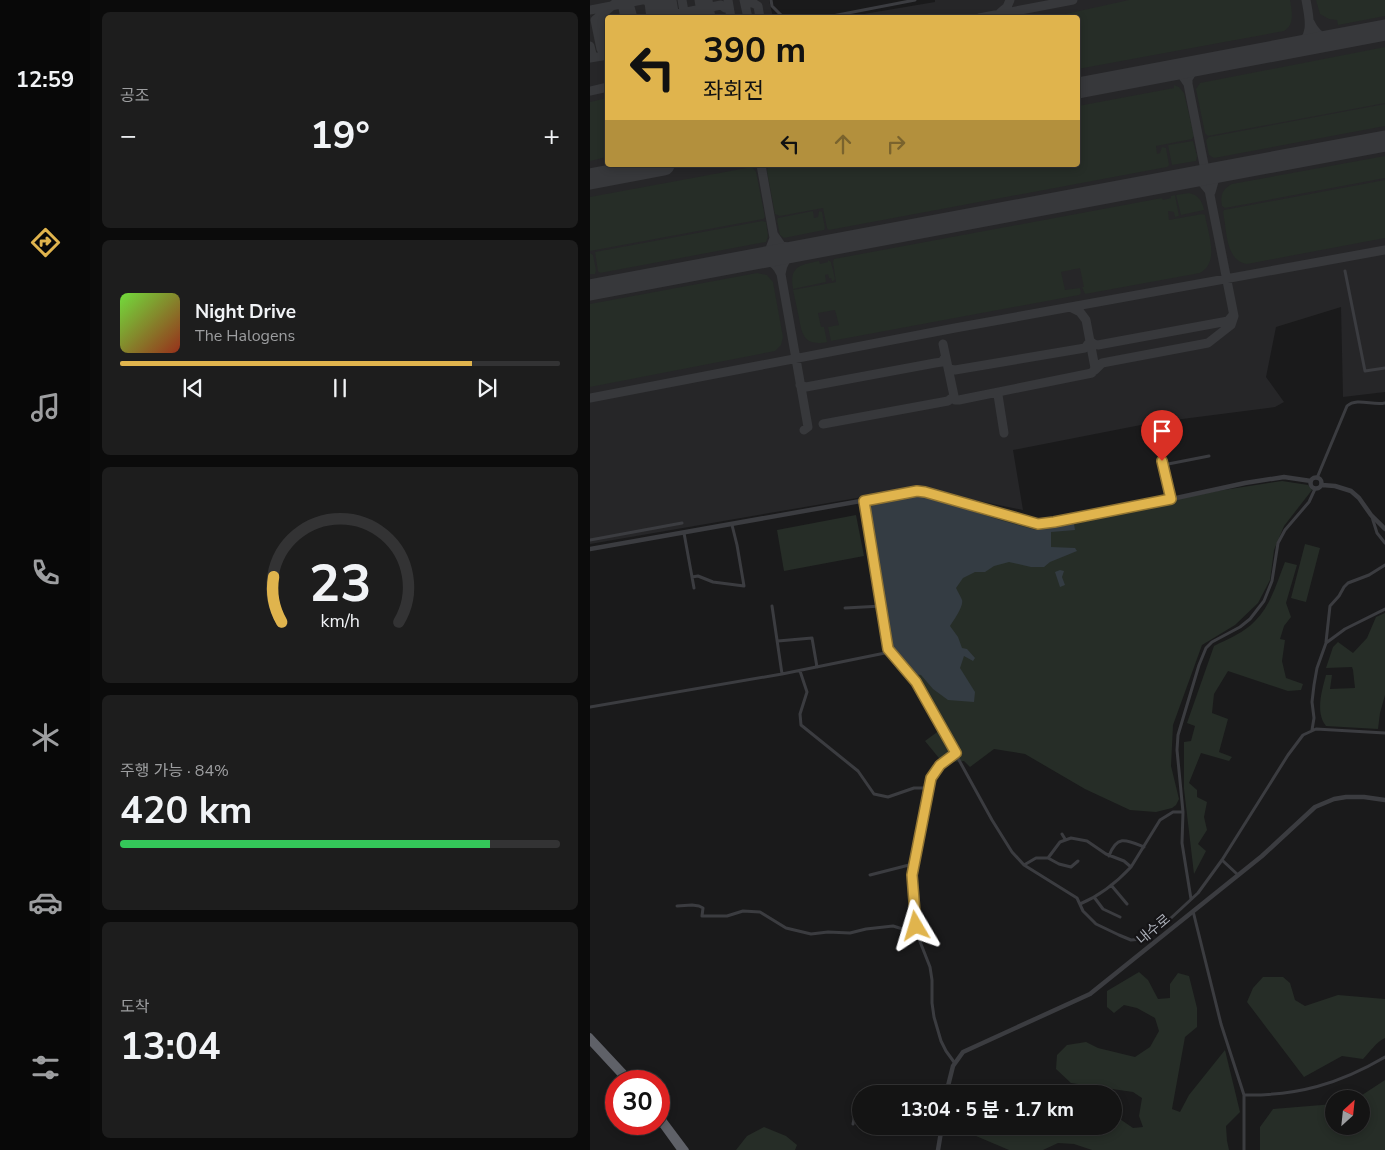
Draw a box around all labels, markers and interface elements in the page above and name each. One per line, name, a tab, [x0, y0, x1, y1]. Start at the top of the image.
text: 390 m	[703, 27, 806, 74]
icon: left	[620, 35, 685, 100]
text: 12:59	[16, 65, 74, 95]
text: 좌회전	[703, 76, 764, 106]
text: 공조	[120, 85, 149, 107]
text: 19°	[310, 110, 370, 161]
text: −	[120, 117, 137, 155]
text: +	[543, 117, 560, 155]
icon: left	[776, 130, 804, 158]
icon: ahead	[829, 130, 857, 158]
icon: right	[882, 130, 910, 158]
icon: directions	[28, 225, 63, 260]
text: Night Drive	[195, 299, 296, 325]
text: The Halogens	[195, 325, 295, 347]
icon: previous	[179, 374, 207, 402]
icon: pause	[326, 374, 354, 402]
icon: next	[473, 374, 501, 402]
icon: music	[28, 390, 63, 425]
pin	[1141, 410, 1183, 461]
icon: arrive	[1148, 417, 1176, 445]
text: 23	[309, 548, 371, 619]
icon: phone	[28, 555, 63, 590]
text: km/h	[320, 609, 360, 633]
icon: climate	[28, 720, 63, 755]
text: 주행 가능 · 84%	[120, 760, 229, 782]
text: 420 km	[120, 785, 252, 836]
icon: car	[28, 885, 63, 920]
position arrow	[889, 899, 941, 951]
street label: 내수로	[1132, 910, 1174, 949]
text: 도착	[120, 996, 149, 1018]
text: 13:04	[120, 1021, 221, 1072]
icon: filters	[28, 1050, 63, 1085]
speed limit sign: 30	[605, 1070, 670, 1135]
north arrow	[1325, 1090, 1370, 1135]
map controls	[1325, 1090, 1370, 1135]
text: 13:04 · 5 분 · 1.7 km	[900, 1097, 1074, 1123]

